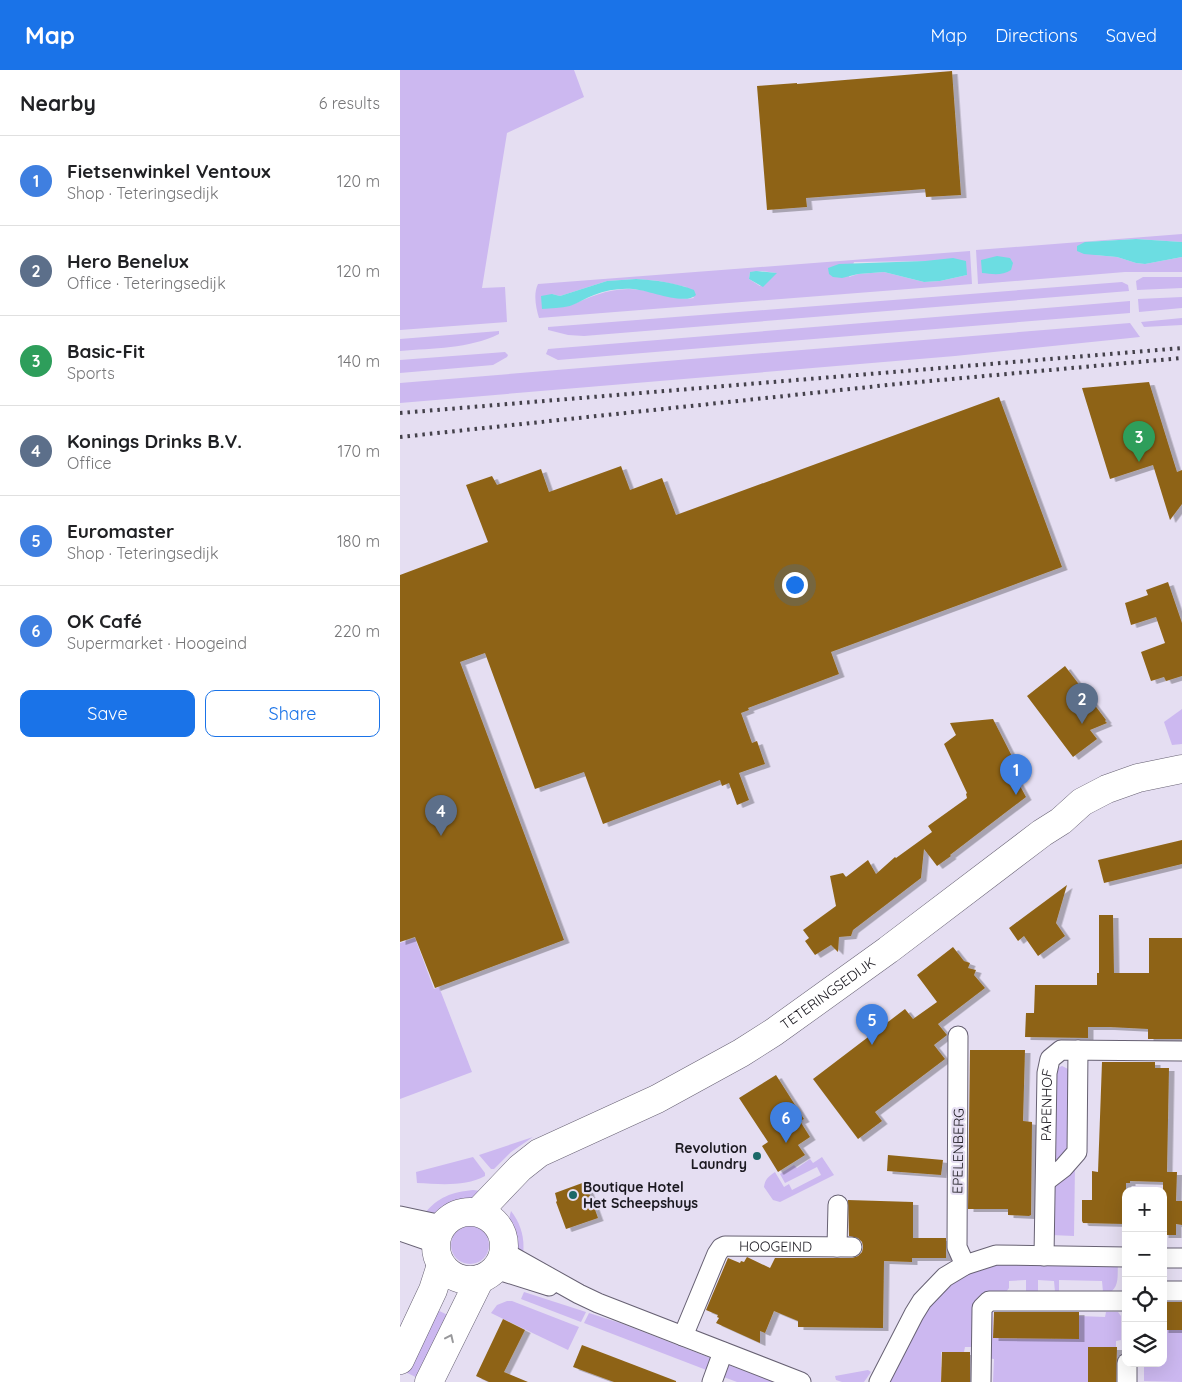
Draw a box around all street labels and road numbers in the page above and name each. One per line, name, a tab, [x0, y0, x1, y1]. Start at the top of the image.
street label: TETERINGSEDIJK	[777, 953, 879, 1033]
street label: PAPENHOF	[1037, 1067, 1057, 1141]
street label: EPELENBERG	[948, 1108, 968, 1194]
street label: HOOGEIND	[739, 1237, 812, 1256]

